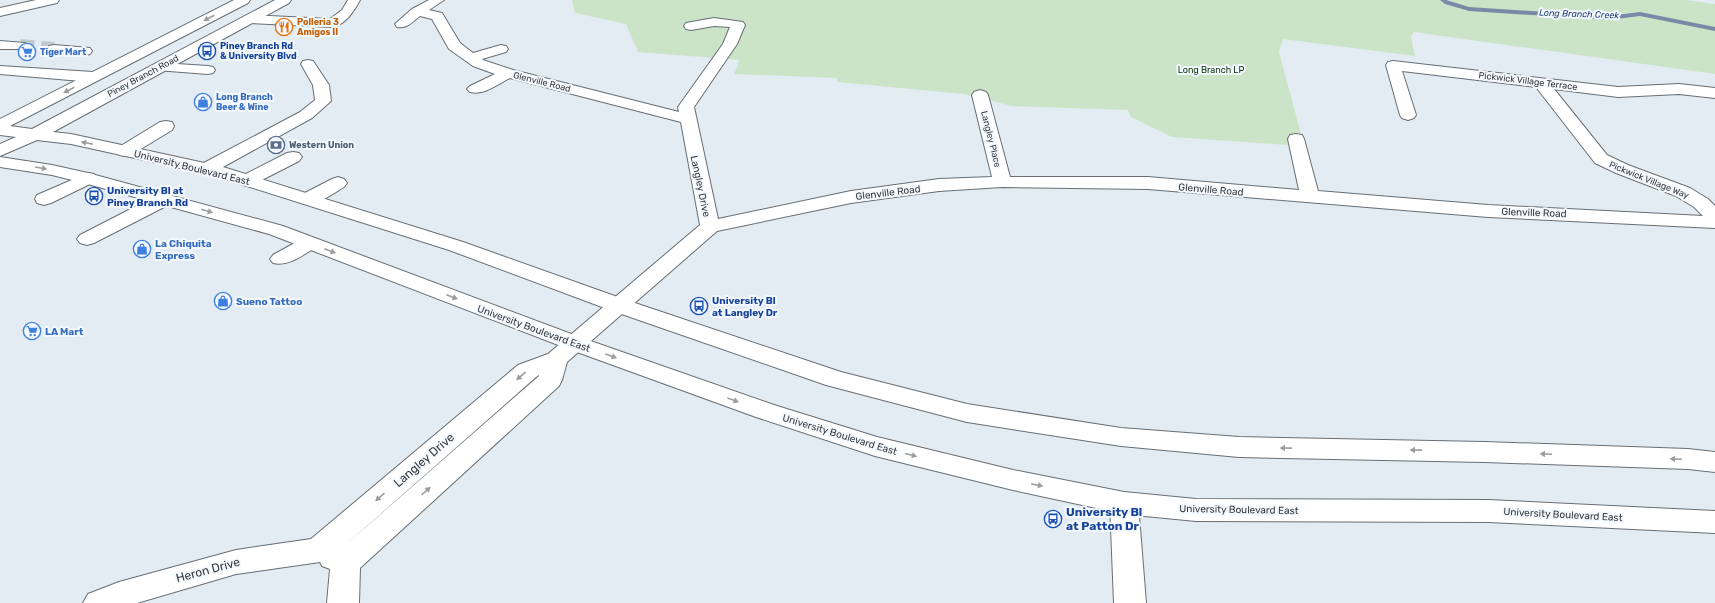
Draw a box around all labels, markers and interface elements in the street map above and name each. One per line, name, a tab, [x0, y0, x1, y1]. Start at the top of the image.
water label: Long Branch Creek	[1539, 8, 1620, 20]
one-way arrow	[204, 15, 215, 21]
restaurant icon: Polleria 3 Amigos II	[274, 17, 294, 37]
place label: Polleria 3 Amigos II	[297, 17, 339, 38]
bus stop icon: Piney Branch Rd & University Blvd	[197, 41, 217, 61]
place label: Piney Branch Rd & University Blvd	[220, 41, 297, 61]
supermarket icon: Tiger Mart	[17, 42, 37, 62]
place label: Tiger Mart	[40, 47, 86, 58]
street label: Piney Branch Road	[106, 53, 180, 99]
park label: Long Branch LP	[1178, 65, 1244, 75]
street label: Glenville Road	[512, 70, 572, 94]
street label: Pickwick Village Terrace	[1478, 70, 1578, 92]
one-way arrow	[63, 86, 74, 93]
shop icon: Long Branch Beer & Wine	[193, 92, 213, 112]
place label: Long Branch Beer & Wine	[216, 92, 273, 112]
street label: Langley Place	[979, 110, 1003, 168]
bank icon: Western Union	[266, 135, 286, 155]
one-way arrow	[81, 139, 93, 145]
place label: Western Union	[289, 140, 354, 150]
street label: University Boulevard East	[132, 148, 251, 188]
street label: Langley Drive	[688, 154, 712, 219]
street label: Pickwick Village Way	[1608, 159, 1690, 201]
one-way arrow	[35, 165, 47, 171]
street label: Glenville Road	[1178, 181, 1244, 199]
street label: Glenville Road	[855, 183, 921, 203]
place label: University Bl at Piney Branch Rd	[107, 185, 188, 209]
bus stop icon: University Bl at Piney Branch Rd	[84, 186, 104, 206]
street label: Glenville Road	[1501, 206, 1567, 220]
one-way arrow	[201, 208, 213, 214]
place label: La Chiquita Express	[155, 238, 212, 262]
shop icon: La Chiquita Express	[132, 239, 152, 259]
one-way arrow	[325, 248, 337, 254]
shop icon: Sueno Tattoo	[213, 291, 233, 311]
one-way arrow	[446, 295, 458, 301]
place label: University Bl at Langley Dr	[712, 295, 778, 319]
place label: Sueno Tattoo	[236, 296, 302, 308]
bus stop icon: University Bl at Langley Dr	[689, 296, 709, 316]
street label: University Boulevard East	[476, 303, 592, 355]
supermarket icon: LA Mart	[22, 321, 42, 341]
place label: LA Mart	[45, 326, 84, 338]
one-way arrow	[605, 353, 617, 359]
one-way arrow	[516, 371, 526, 381]
one-way arrow	[728, 397, 740, 403]
street label: University Boulevard East	[781, 412, 899, 458]
street label: Langley Drive	[391, 430, 457, 490]
one-way arrow	[1279, 445, 1292, 451]
one-way arrow	[1409, 447, 1422, 453]
one-way arrow	[1539, 451, 1552, 457]
one-way arrow	[905, 452, 917, 458]
one-way arrow	[1669, 456, 1682, 462]
one-way arrow	[1031, 483, 1043, 489]
one-way arrow	[421, 486, 432, 495]
one-way arrow	[375, 493, 385, 502]
street label: University Boulevard East	[1179, 503, 1299, 517]
place label: University Bl at Patton Dr	[1066, 505, 1142, 533]
street label: University Boulevard East	[1503, 506, 1623, 524]
bus stop icon: University Bl at Patton Dr	[1043, 509, 1063, 529]
street label: Heron Drive	[174, 555, 242, 585]

